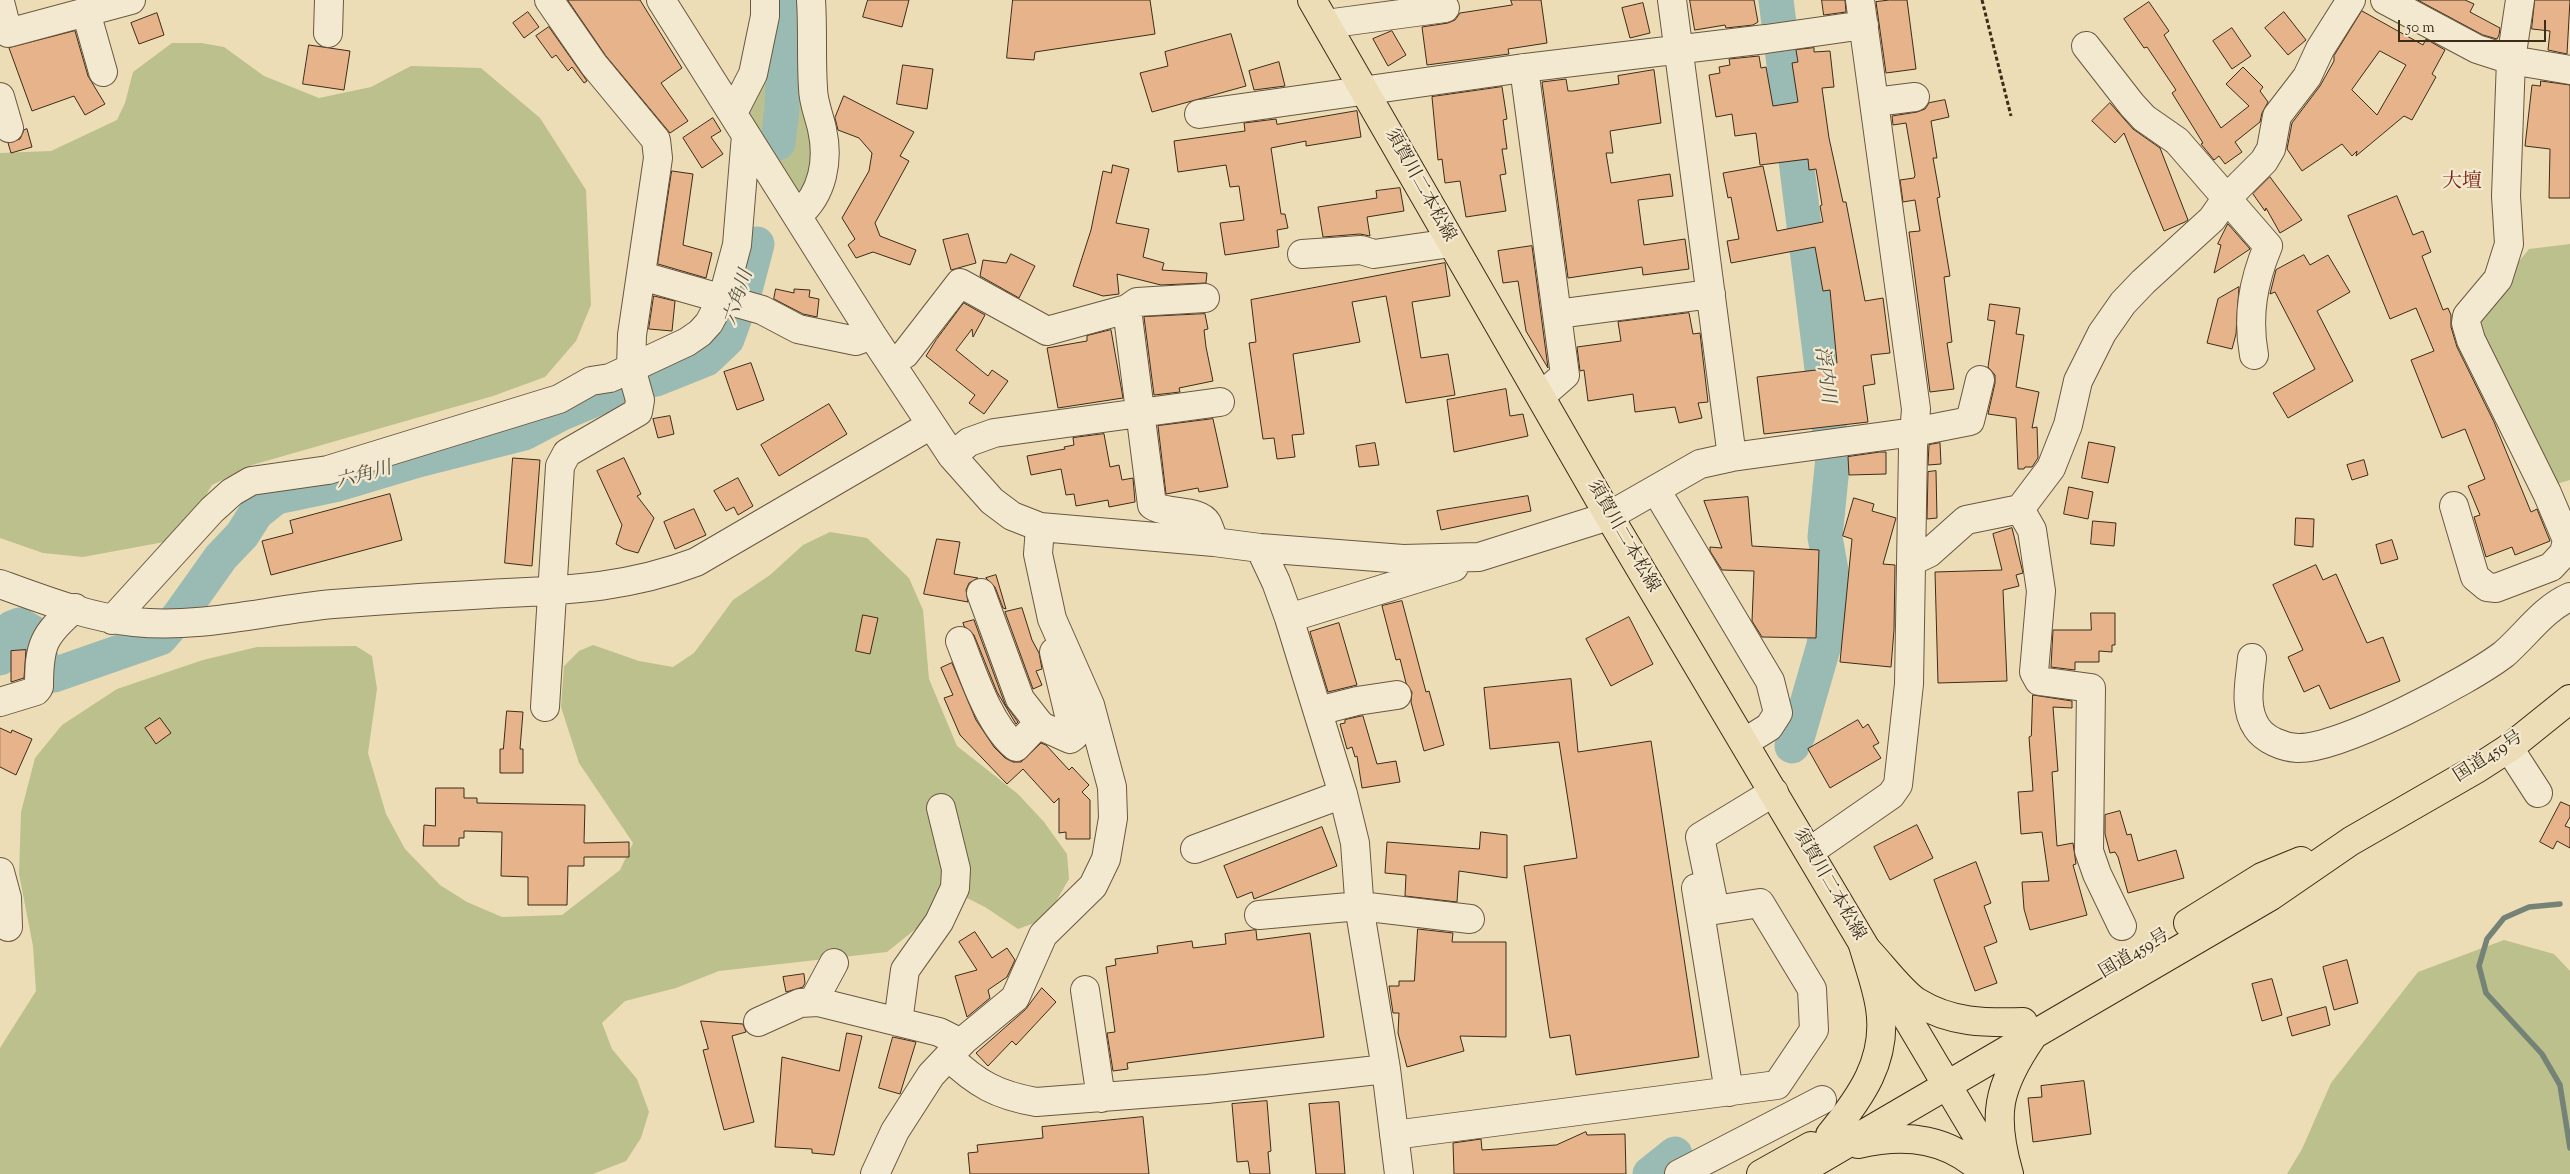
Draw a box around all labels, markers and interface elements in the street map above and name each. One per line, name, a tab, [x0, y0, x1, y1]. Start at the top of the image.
scale bar	[2400, 10, 2548, 42]
text: 50 m	[2406, 18, 2435, 39]
street label: 須賀川二本松線	[1379, 126, 1459, 246]
district label: 大壇	[2442, 172, 2482, 196]
water label: 六角川	[720, 267, 760, 329]
water label: 浮内川	[1808, 345, 1838, 405]
water label: 六角川	[334, 459, 394, 495]
street label: 須賀川二本松線	[1581, 477, 1663, 597]
street label: 国道459号	[2450, 728, 2528, 788]
street label: 須賀川二本松線	[1787, 825, 1869, 945]
street label: 国道459号	[2096, 926, 2174, 984]

